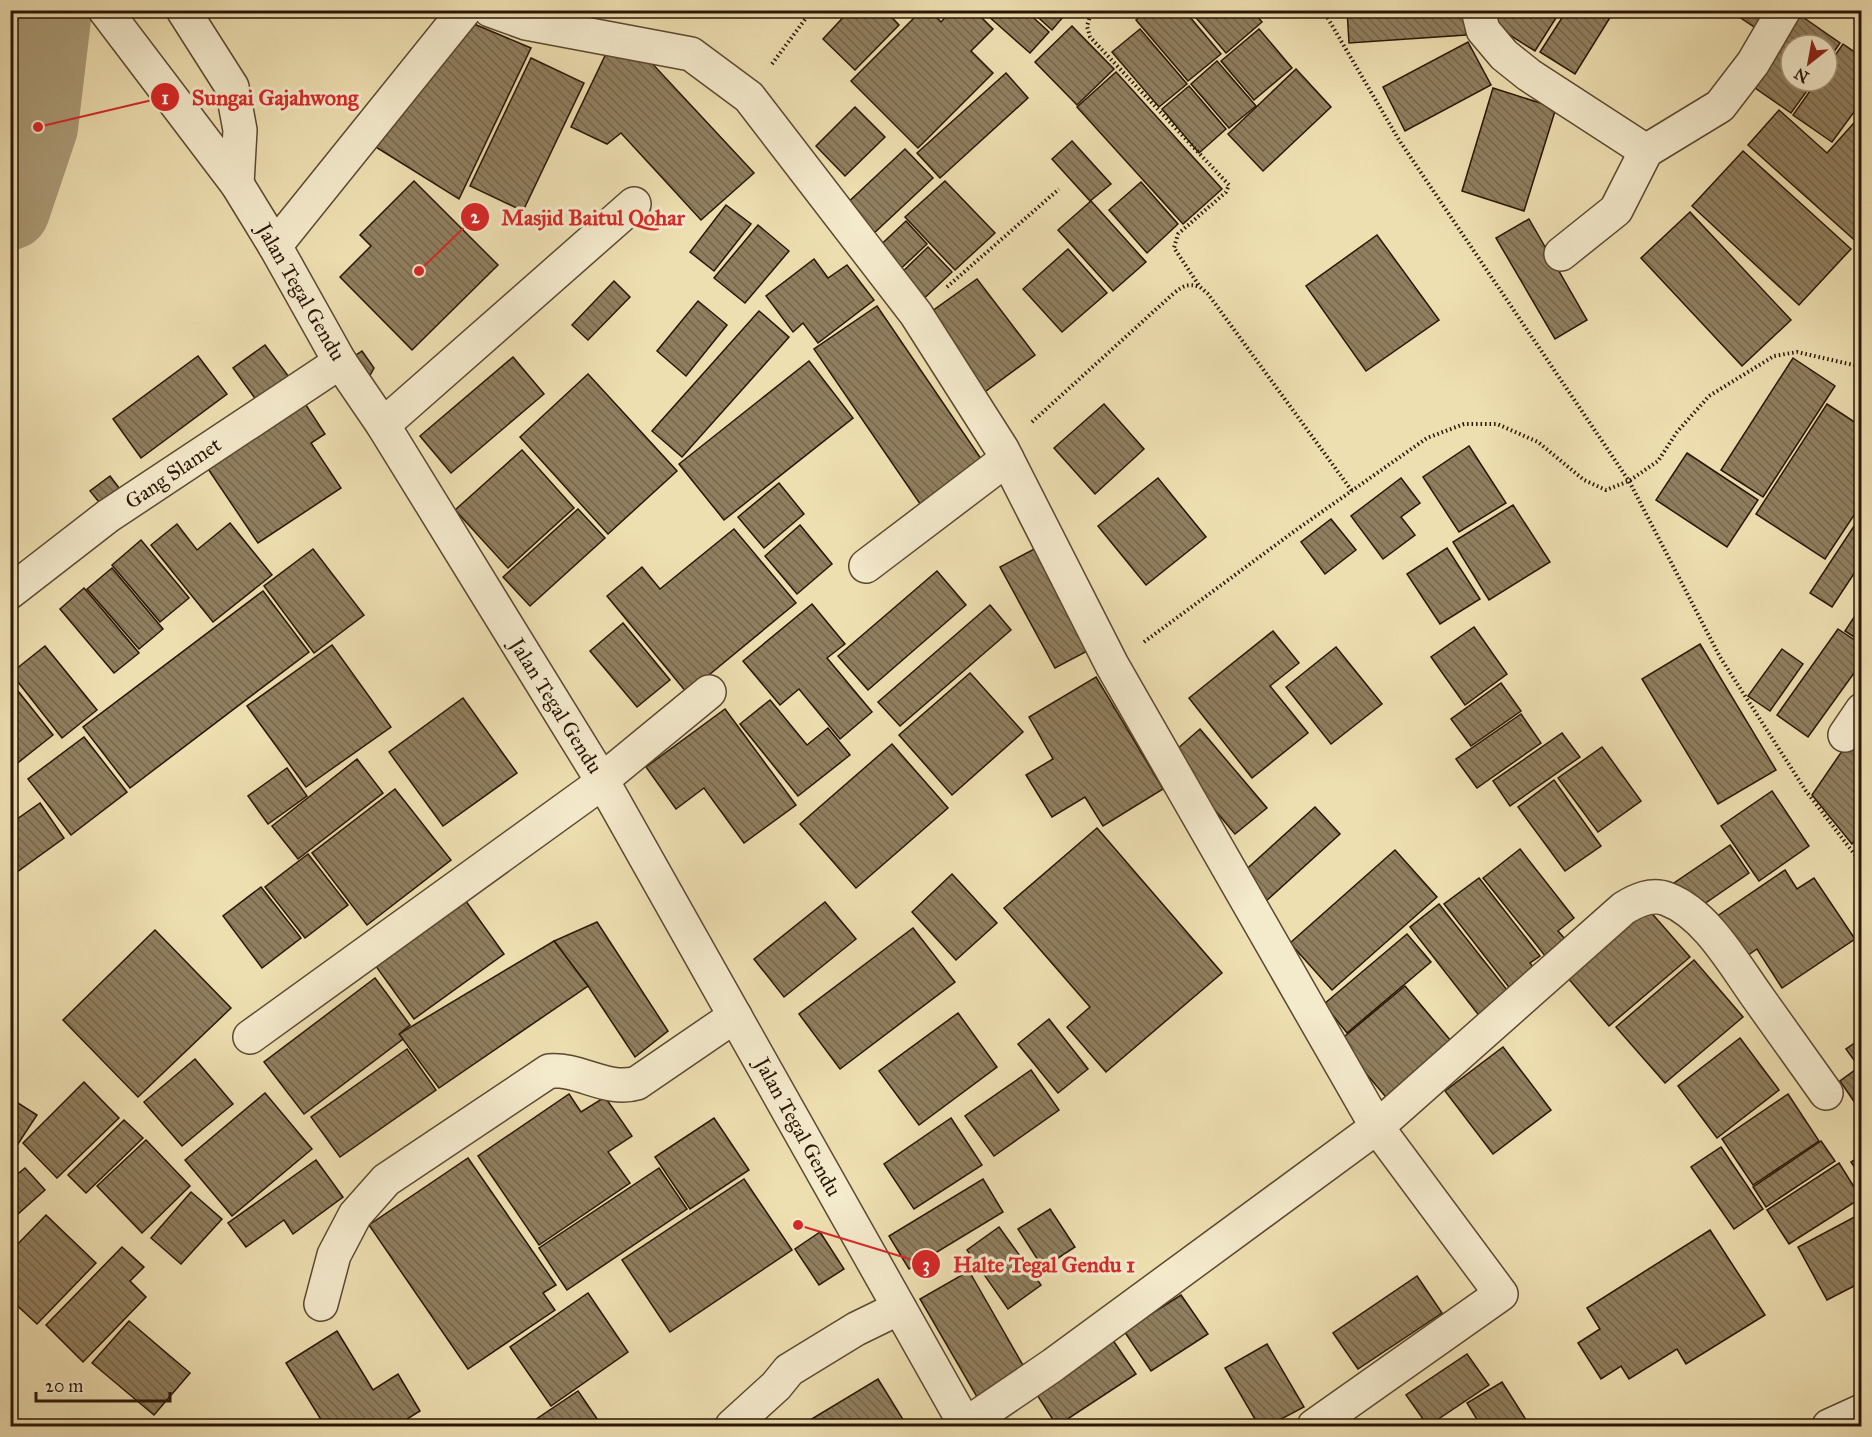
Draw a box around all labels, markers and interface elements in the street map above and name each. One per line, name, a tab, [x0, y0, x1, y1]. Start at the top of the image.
north arrow	[1779, 33, 1839, 93]
text: N	[1790, 64, 1812, 87]
callout: Sungai Gajahwong	[150, 77, 370, 117]
text: Sungai Gajahwong	[192, 84, 359, 111]
text: 1	[161, 87, 169, 109]
callout: Masjid Baitul Qohar	[460, 197, 697, 237]
text: Masjid Baitul Qohar	[501, 204, 686, 231]
text: 2	[471, 206, 481, 228]
street label: Jalan Tegal Gendu	[250, 217, 351, 366]
street label: Gang Slamet	[120, 431, 226, 515]
street label: Jalan Tegal Gendu	[503, 632, 608, 779]
street label: Jalan Tegal Gendu	[748, 1051, 847, 1201]
callout: Halte Tegal Gendu 1	[911, 1244, 1146, 1284]
text: Halte Tegal Gendu 1	[953, 1251, 1135, 1278]
text: 3	[922, 1254, 930, 1277]
scale bar	[36, 1365, 170, 1403]
text: 20 m	[45, 1375, 83, 1397]

